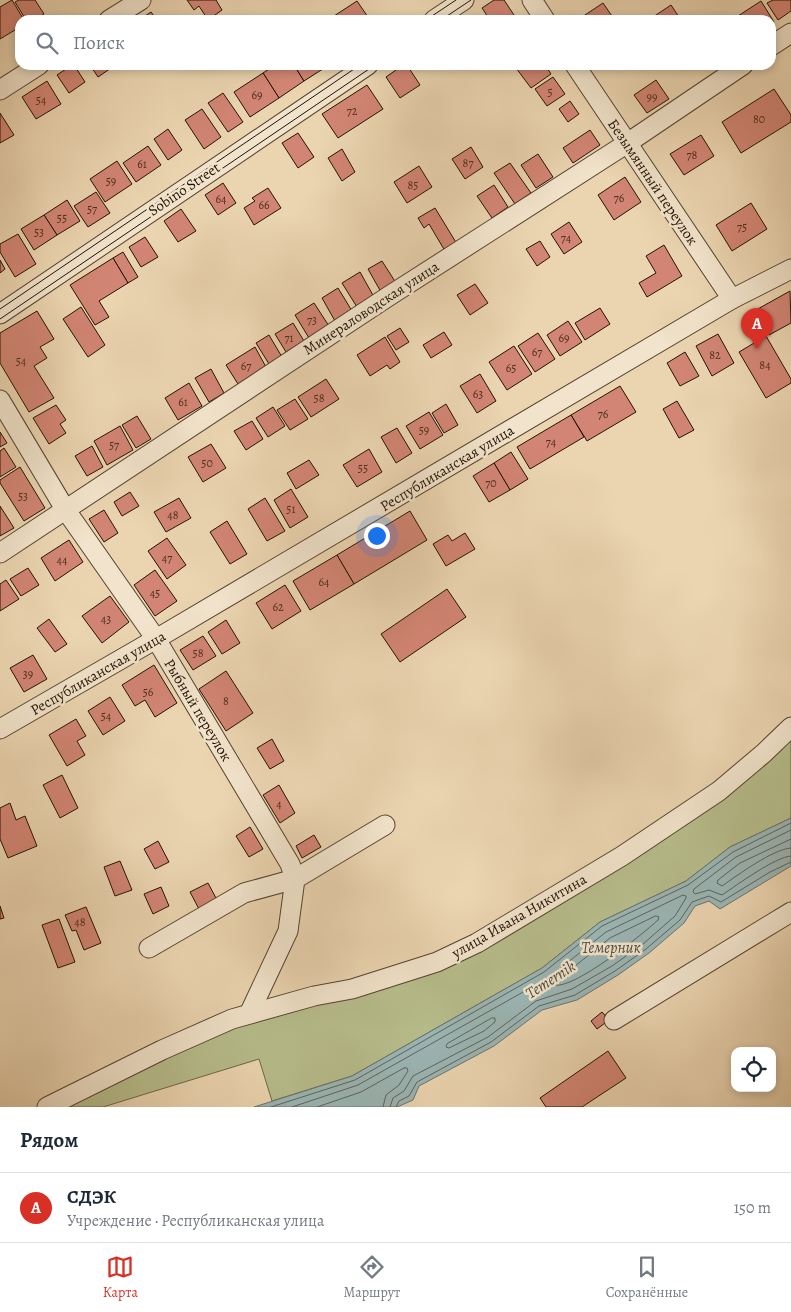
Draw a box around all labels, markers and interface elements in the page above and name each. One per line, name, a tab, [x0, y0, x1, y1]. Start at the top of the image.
search box	[15, 15, 776, 70]
icon: search	[33, 29, 61, 57]
text: Поиск	[73, 30, 125, 56]
house number: 5	[547, 84, 553, 100]
house number: 69	[251, 87, 263, 103]
house number: 99	[647, 89, 657, 105]
house number: 54	[36, 92, 47, 108]
house number: 72	[347, 103, 358, 119]
house number: 80	[753, 111, 765, 127]
street label: Безымянный переулок	[603, 115, 703, 249]
house number: 78	[687, 147, 698, 163]
house number: 87	[463, 155, 474, 171]
house number: 61	[137, 156, 147, 172]
street label: Sobino Street	[144, 158, 224, 220]
house number: 59	[106, 173, 116, 189]
house number: 85	[408, 177, 418, 193]
house number: 76	[614, 190, 625, 206]
house number: 64	[216, 191, 227, 207]
house number: 66	[258, 197, 270, 213]
house number: 57	[87, 201, 98, 217]
house number: 55	[57, 210, 67, 226]
house number: 75	[737, 219, 747, 235]
house number: 53	[34, 224, 44, 240]
house number: 74	[561, 230, 572, 246]
street label: Минераловодская улица	[299, 256, 443, 359]
pin: A	[741, 308, 773, 349]
house number: 73	[307, 312, 317, 328]
house number: 71	[284, 330, 294, 346]
house number: 69	[558, 330, 570, 346]
house number: 67	[532, 344, 543, 360]
house number: 82	[709, 347, 721, 363]
house number: 54	[16, 353, 27, 369]
house number: 84	[759, 357, 771, 373]
house number: 67	[241, 358, 252, 374]
house number: 65	[506, 360, 516, 376]
house number: 63	[473, 386, 483, 402]
house number: 58	[314, 390, 325, 406]
house number: 61	[178, 394, 188, 410]
house number: 76	[598, 406, 609, 422]
street label: Республиканская улица	[376, 420, 518, 516]
house number: 59	[419, 422, 429, 438]
house number: 74	[546, 434, 557, 450]
house number: 57	[109, 437, 120, 453]
house number: 50	[201, 455, 213, 471]
house number: 55	[358, 460, 368, 476]
house number: 70	[485, 475, 497, 491]
house number: 53	[18, 488, 28, 504]
house number: 51	[286, 501, 296, 517]
house number: 48	[167, 507, 179, 523]
your location	[364, 523, 390, 549]
house number: 47	[162, 550, 173, 566]
house number: 44	[57, 552, 68, 568]
house number: 64	[319, 574, 330, 590]
house number: 45	[150, 585, 160, 601]
house number: 62	[272, 599, 284, 615]
house number: 43	[101, 611, 111, 627]
street label: Республиканская улица	[27, 626, 169, 720]
house number: 58	[193, 645, 204, 661]
street label: Рыбный переулок	[159, 655, 237, 765]
house number: 39	[23, 666, 33, 682]
house number: 56	[143, 684, 154, 700]
house number: 8	[223, 693, 229, 709]
house number: 54	[101, 708, 112, 724]
house number: 4	[276, 796, 282, 812]
street label: улица Ивана Никитина	[447, 869, 590, 963]
house number: 48	[74, 914, 86, 930]
water label: Темерник	[581, 937, 641, 959]
water label: Temernik	[521, 955, 580, 1004]
map controls	[731, 1047, 776, 1092]
button: locate	[731, 1047, 776, 1092]
text: Рядом	[20, 1126, 78, 1154]
text: СДЭК	[67, 1184, 116, 1210]
text: A	[31, 1197, 41, 1219]
text: 150 m	[734, 1197, 771, 1219]
text: Учреждение · Республиканская улица	[67, 1210, 324, 1232]
tab: Карта	[103, 1253, 138, 1302]
tab: Маршрут	[344, 1253, 400, 1302]
tab: Сохранённые	[606, 1253, 688, 1302]

